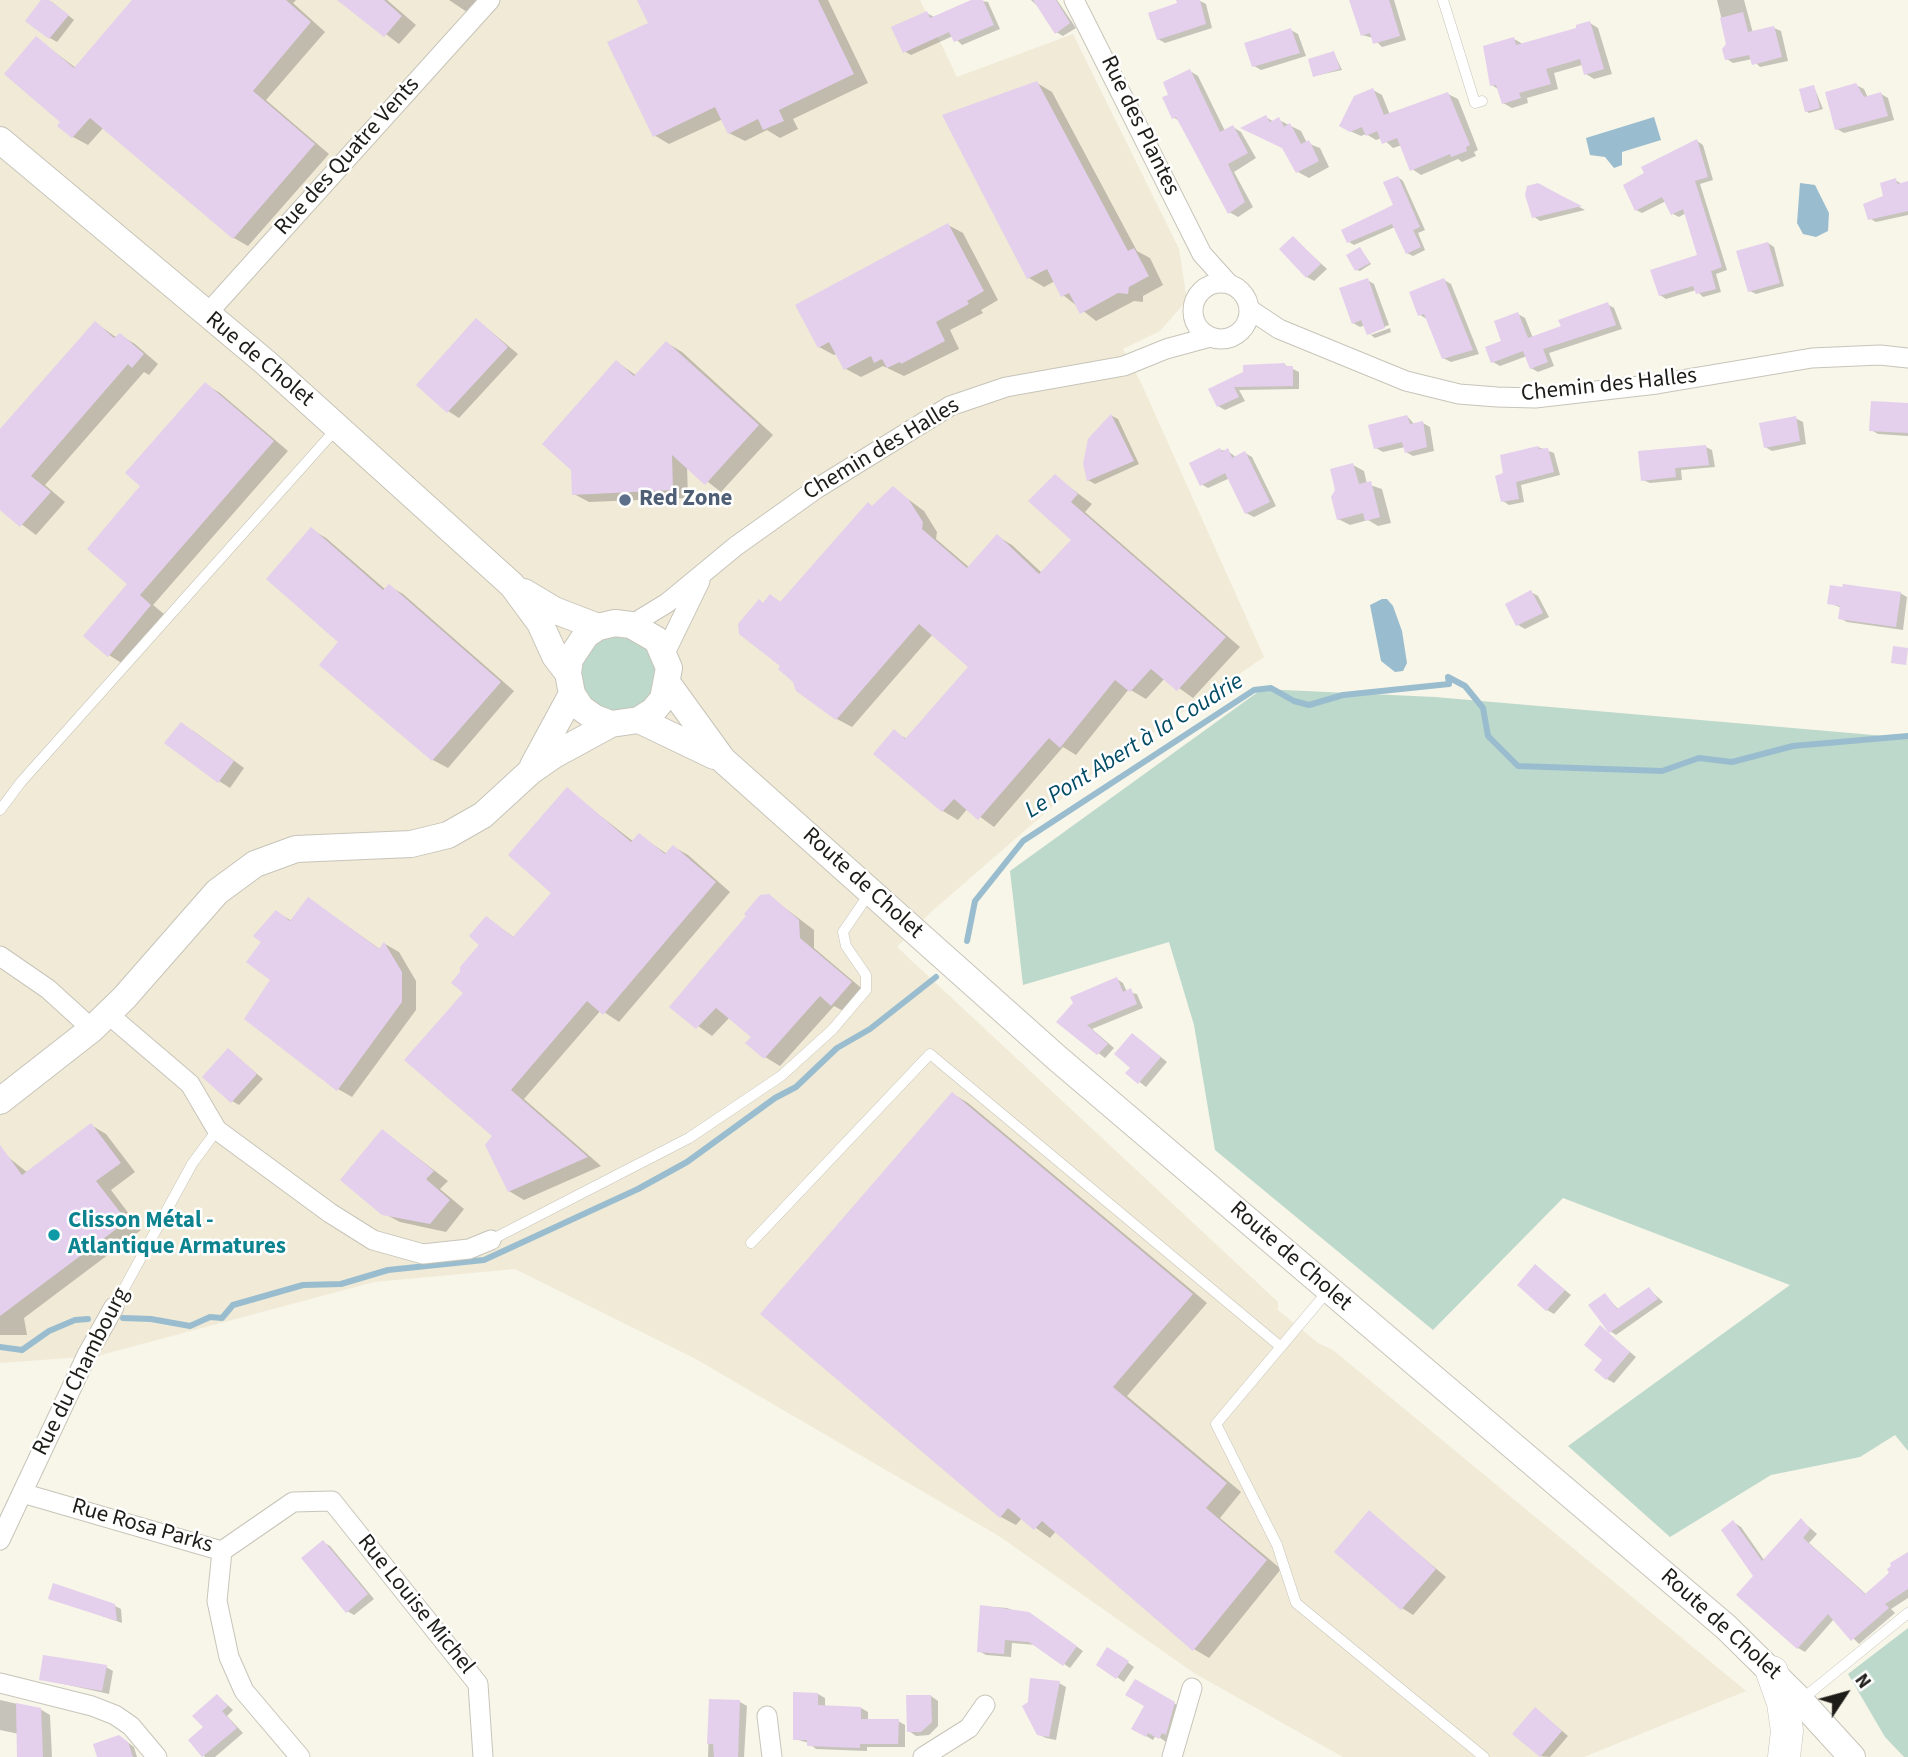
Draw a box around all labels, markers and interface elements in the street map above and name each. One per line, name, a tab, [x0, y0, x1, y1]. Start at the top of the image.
street label: Rue des Plantes	[1093, 52, 1185, 200]
street label: Rue des Quatre Vents	[270, 72, 426, 242]
street label: Rue de Cholet	[199, 307, 319, 413]
street label: Chemin des Halles	[1520, 363, 1698, 409]
street label: Chemin des Halles	[799, 393, 965, 507]
place label: Red Zone	[639, 486, 733, 514]
marker: Red Zone	[617, 492, 633, 508]
water label: Le Pont Abert à la Coudrie	[1020, 668, 1250, 826]
street label: Route de Cholet	[796, 823, 928, 945]
street label: Route de Cholet	[1223, 1196, 1357, 1318]
place label: Clisson Métal - Atlantique Armatures	[68, 1208, 286, 1262]
marker: Clisson Métal - Atlantique Armatures	[46, 1227, 62, 1243]
street label: Rue du Chambourg	[28, 1283, 136, 1461]
street label: Rue Rosa Parks	[68, 1494, 216, 1560]
street label: Rue Louise Michel	[350, 1530, 480, 1680]
street label: Route de Cholet	[1654, 1564, 1786, 1686]
north arrow	[1810, 1659, 1880, 1729]
text: N	[1848, 1668, 1877, 1694]

